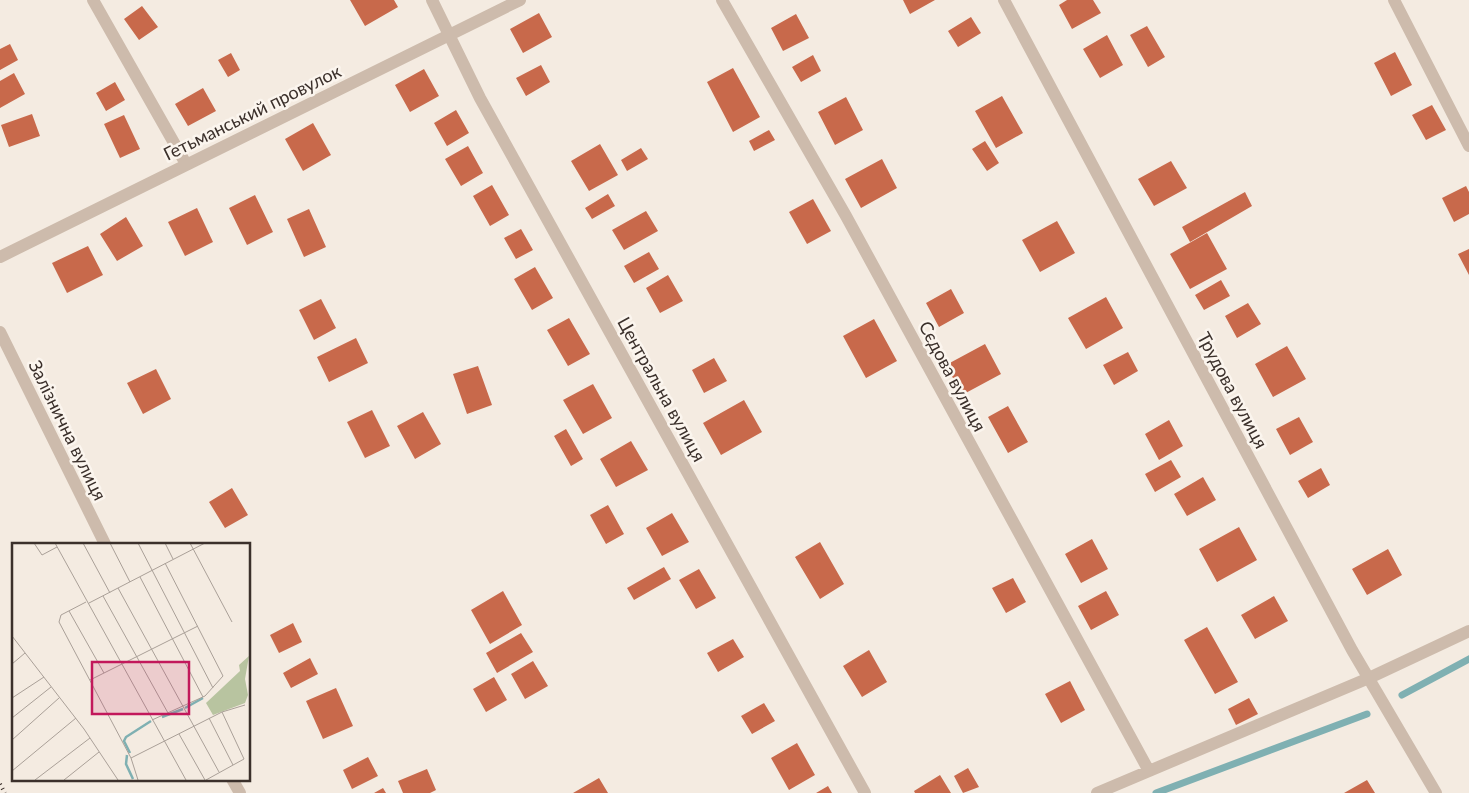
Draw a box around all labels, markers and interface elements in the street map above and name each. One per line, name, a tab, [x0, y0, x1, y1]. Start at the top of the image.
street label: Гетьманський провулок	[160, 59, 345, 165]
street label: Центральна вулиця	[613, 313, 711, 465]
street label: Сєдова вулиця	[915, 317, 991, 435]
street label: Трудова вулиця	[1193, 328, 1273, 452]
street label: Залізнична вулиця	[25, 356, 111, 504]
inset map	[12, 543, 250, 780]

